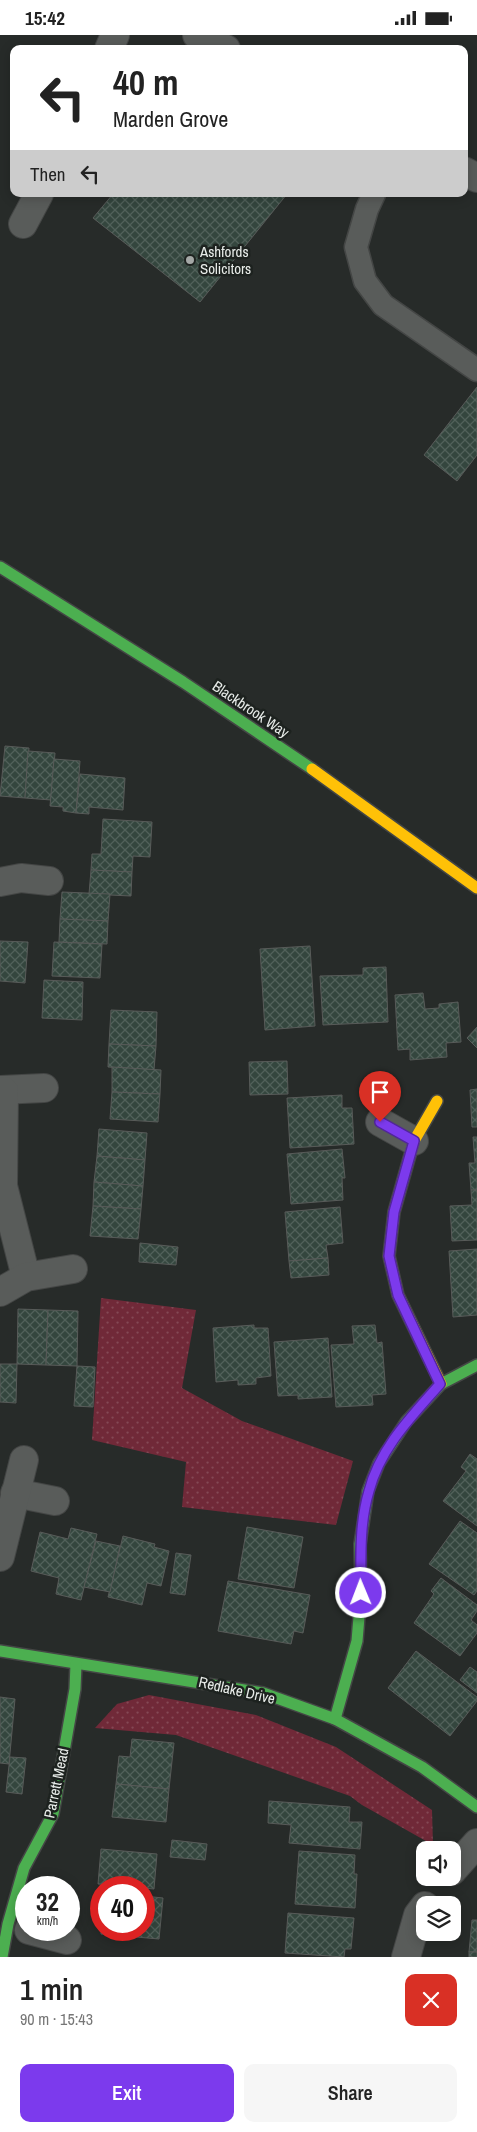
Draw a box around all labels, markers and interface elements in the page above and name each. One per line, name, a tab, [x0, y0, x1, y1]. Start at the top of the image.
text: 15:42	[25, 5, 65, 31]
text: 40 m	[113, 59, 178, 106]
icon: left	[30, 65, 95, 130]
text: Marden Grove	[113, 104, 228, 134]
icon: left	[76, 160, 104, 188]
text: Then	[30, 161, 66, 187]
place label: Ashfords Solicitors	[199, 241, 251, 279]
marker: Ashfords Solicitors	[184, 254, 196, 266]
street label: Blackbrook Way	[208, 676, 294, 743]
pin	[359, 1071, 401, 1122]
icon: arrive	[366, 1078, 394, 1106]
position arrow	[334, 1566, 386, 1618]
street label: Redlake Drive	[197, 1671, 277, 1709]
street label: Parrett Mead	[38, 1746, 74, 1820]
map controls	[416, 1841, 461, 1941]
button: sound	[416, 1841, 461, 1886]
speed limit sign: 40	[90, 1876, 155, 1941]
text: 32	[36, 1885, 59, 1919]
button: layers	[416, 1896, 461, 1941]
text: km/h	[37, 1913, 58, 1929]
text: 1 min	[20, 1969, 83, 2009]
button: close	[405, 1974, 457, 2026]
text: 90 m · 15:43	[20, 2008, 93, 2030]
button: Exit	[20, 2064, 234, 2122]
button: Share	[244, 2064, 457, 2122]

